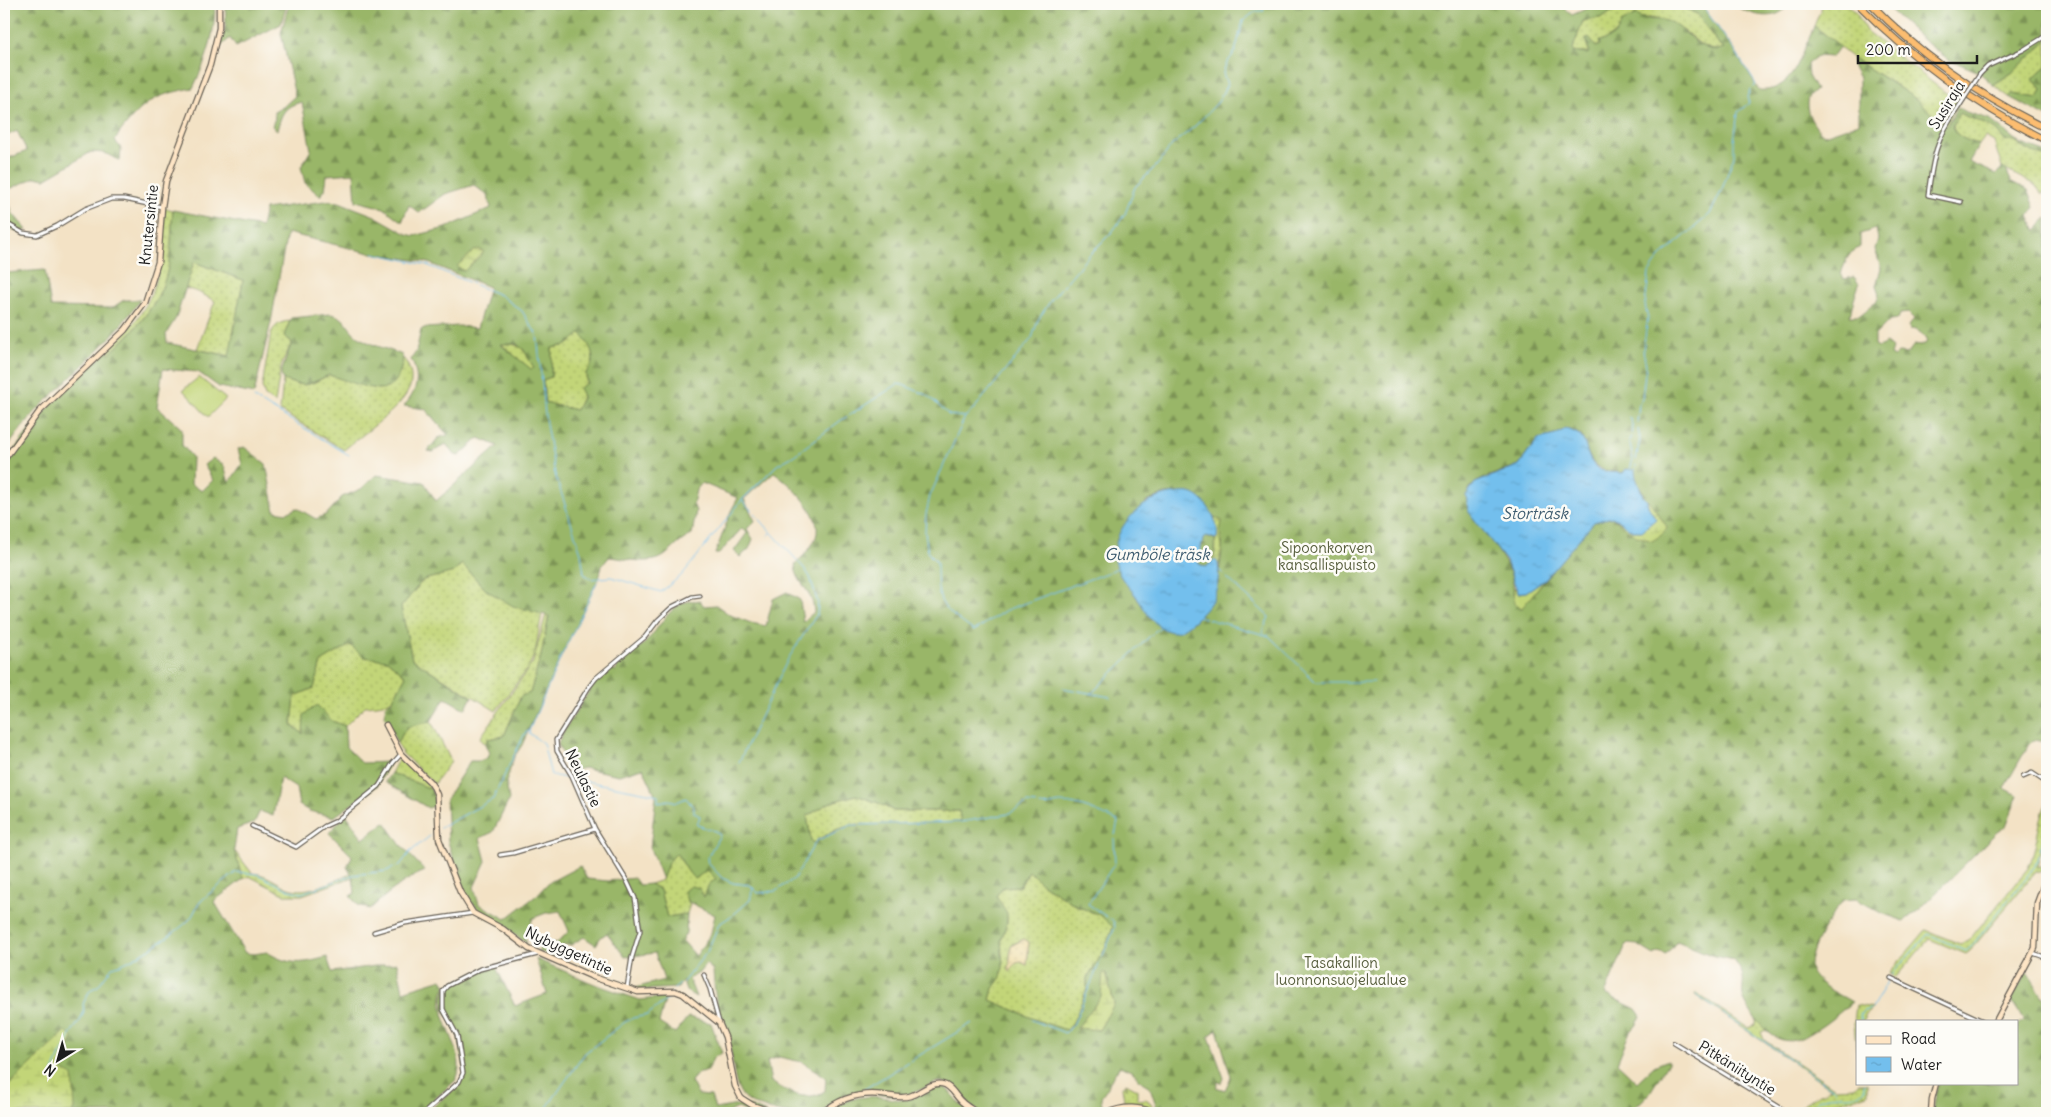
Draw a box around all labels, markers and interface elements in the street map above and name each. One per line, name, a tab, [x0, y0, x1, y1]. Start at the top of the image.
scale bar	[1858, 32, 1977, 64]
text: 200 m	[1866, 40, 1911, 59]
street label: Susiraja	[1924, 77, 1969, 133]
street label: Knutersintie	[135, 184, 162, 266]
water label: Storträsk	[1502, 503, 1570, 523]
park label: Sipoonkorven kansallispuisto	[1278, 538, 1376, 574]
water label: Gumböle träsk	[1104, 544, 1211, 564]
street label: Neulastie	[561, 746, 606, 810]
street label: Nybyggetintie	[523, 922, 616, 979]
park label: Tasakallion luonnonsuojelualue	[1275, 953, 1407, 989]
legend	[1856, 1020, 2018, 1084]
text: Road	[1901, 1029, 1936, 1048]
north arrow	[32, 1034, 82, 1084]
street label: Pitkäniityntie	[1695, 1036, 1779, 1099]
text: Water	[1901, 1055, 1942, 1074]
text: N	[41, 1060, 59, 1080]

